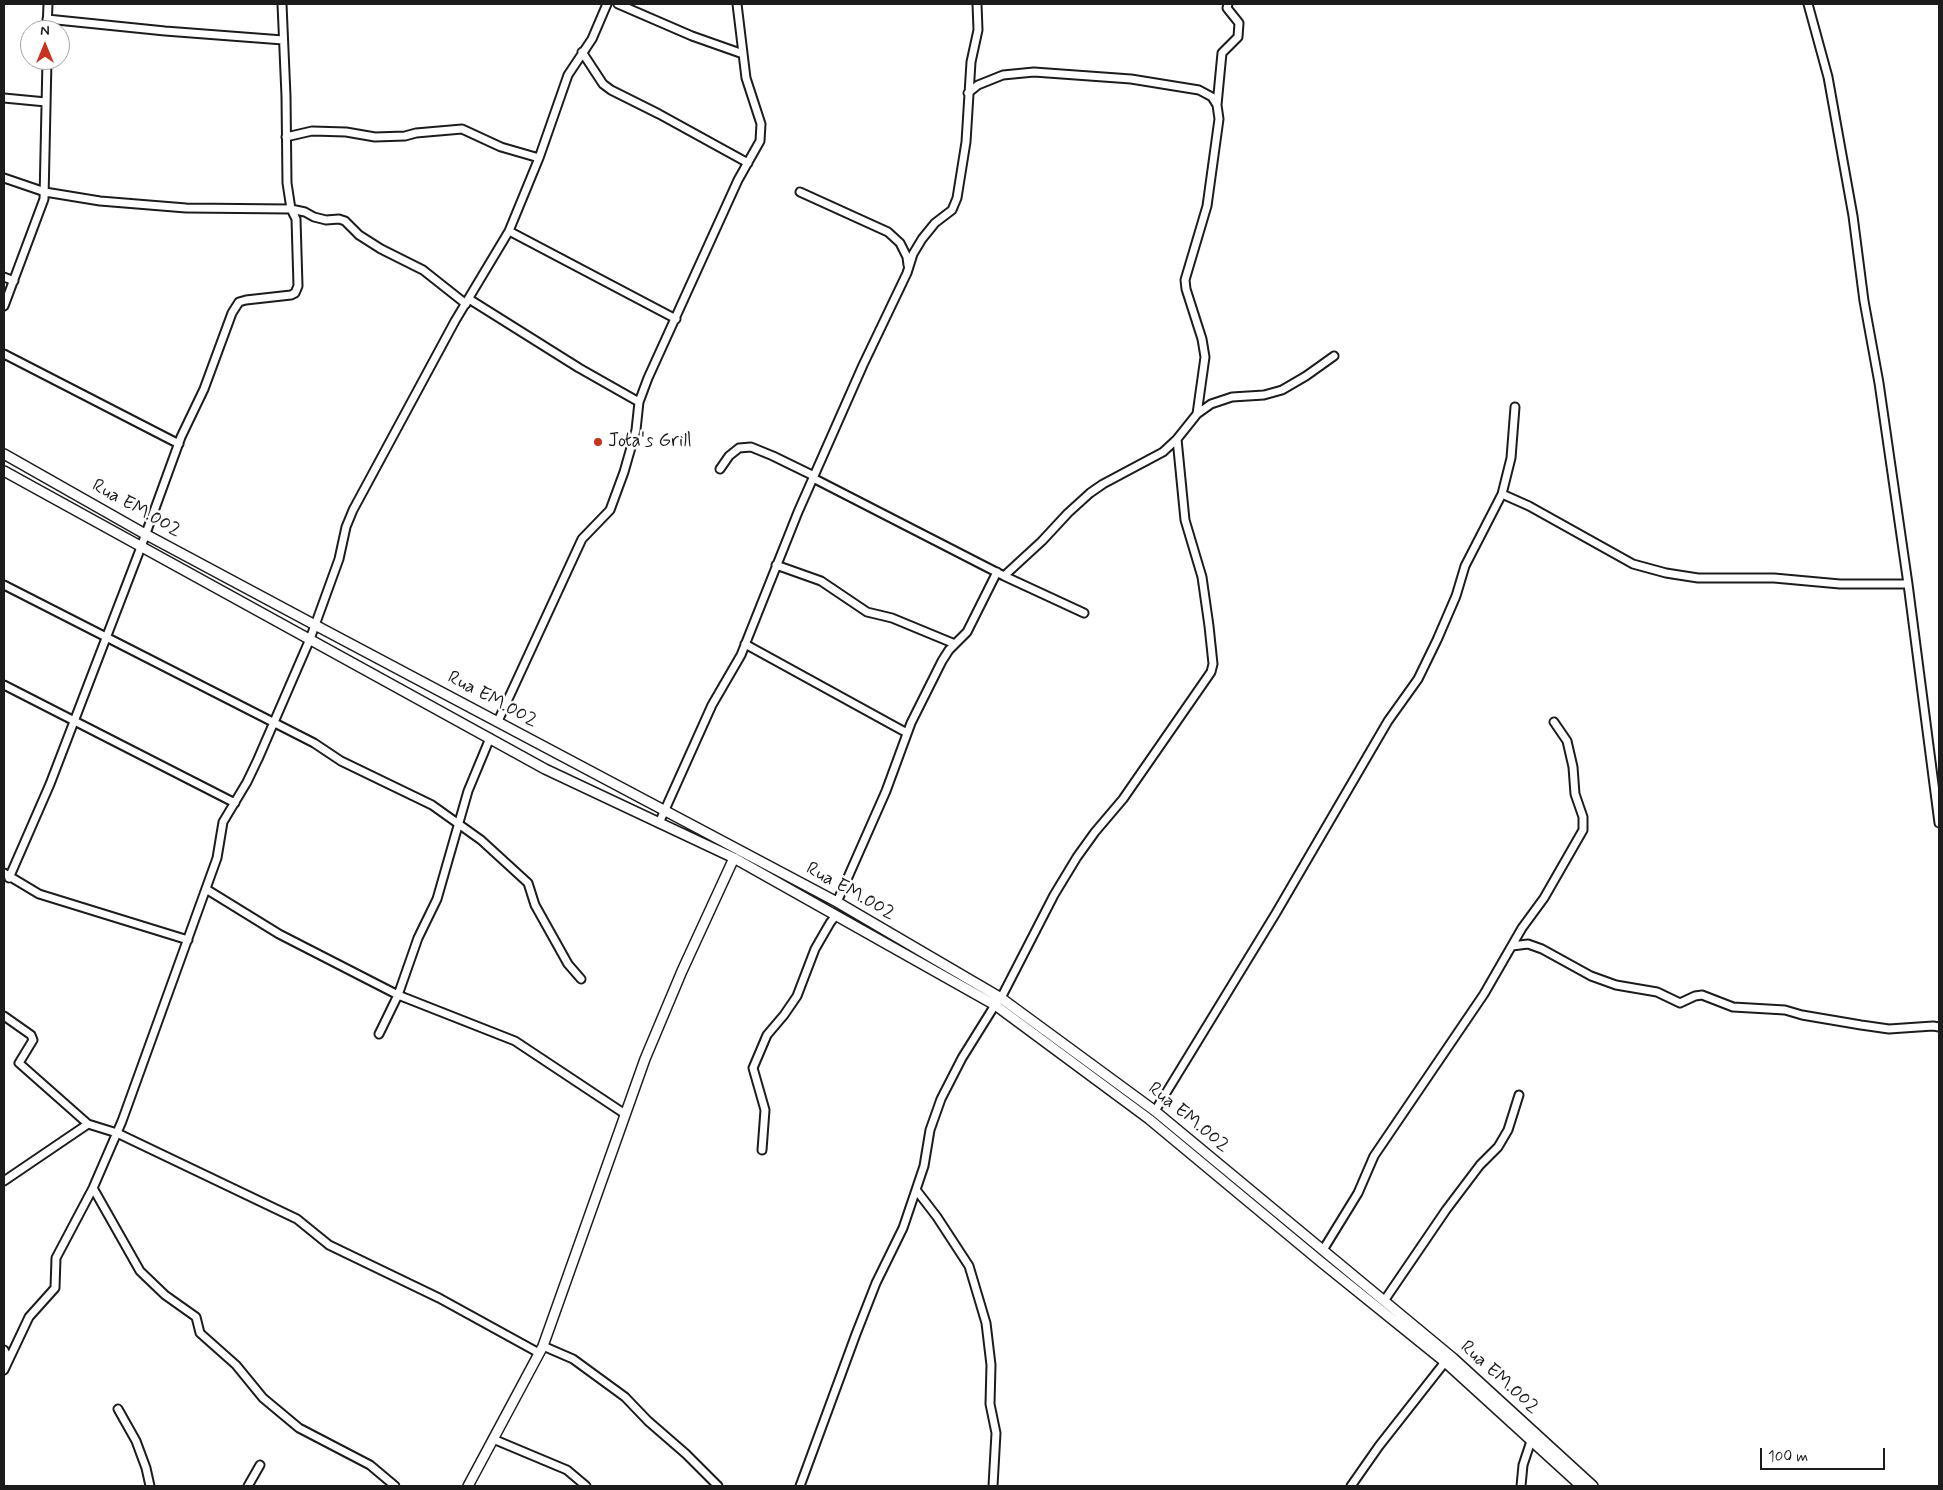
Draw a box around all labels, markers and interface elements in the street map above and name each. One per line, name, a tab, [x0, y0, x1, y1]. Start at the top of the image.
north arrow	[20, 20, 70, 70]
text: N	[40, 22, 50, 40]
place label: Jota's Grill	[608, 431, 692, 453]
marker: Jota's Grill	[592, 436, 604, 448]
street label: Rua EM.002	[87, 475, 185, 543]
street label: Rua EM.002	[443, 667, 541, 733]
street label: Rua EM.002	[801, 858, 899, 926]
street label: Rua EM.002	[1143, 1078, 1233, 1158]
street label: Rua EM.002	[1455, 1337, 1543, 1419]
scale bar	[1763, 1438, 1888, 1470]
text: 100 m	[1768, 1447, 1808, 1467]

